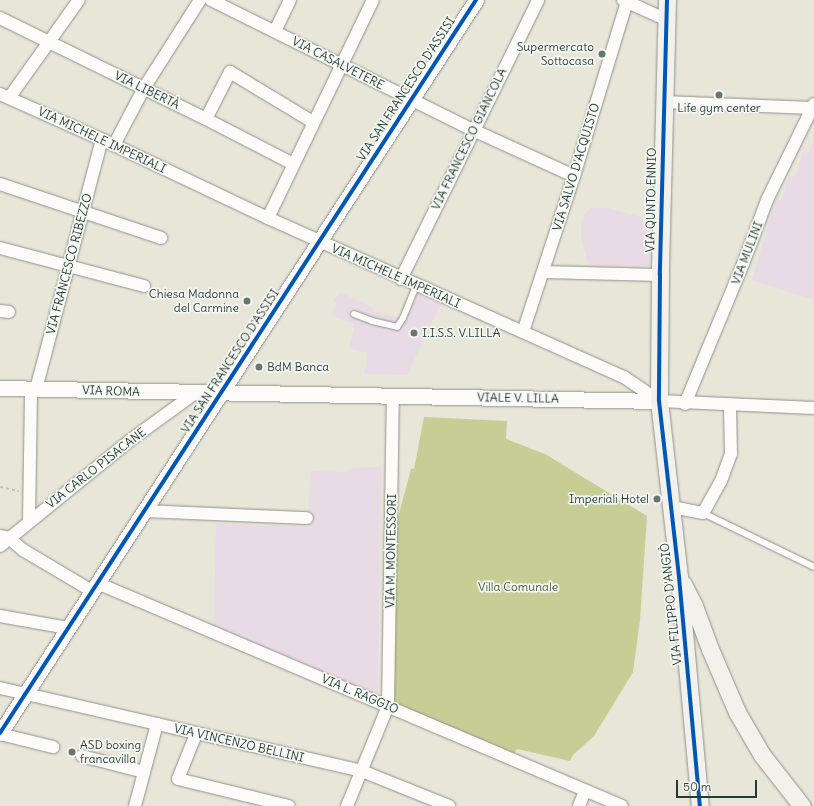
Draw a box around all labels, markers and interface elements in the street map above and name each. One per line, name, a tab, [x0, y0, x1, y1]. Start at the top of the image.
street label: VIA SAN FRANCESCO D'ASSISI	[354, 14, 458, 164]
street label: VIA CASALVETERE	[290, 34, 386, 92]
place label: Supermercato Sottocasa	[517, 40, 594, 68]
marker: Supermercato Sottocasa	[597, 49, 607, 59]
street label: VIA FRANCESCO GIANCOLA	[428, 66, 510, 212]
street label: VIA LIBERTÀ	[112, 68, 182, 112]
marker: Life gym center	[714, 90, 724, 100]
street label: VIA SALVO D'ACQUISTO	[550, 101, 602, 233]
place label: Life gym center	[677, 101, 761, 115]
street label: VIA MICHELE IMPERIALI	[36, 104, 168, 176]
street label: VIA QUNTO ENNIO	[643, 147, 659, 253]
street label: VIA FRANCESCO RIBEZZO	[43, 192, 95, 336]
street label: VIA MULINI	[728, 219, 766, 287]
street label: VIA MICHELE IMPERIALI	[329, 241, 463, 311]
street label: VIA SAN FRANCESCO D'ASSISI	[178, 286, 282, 436]
place label: Chiesa Madonna del Carmine	[149, 287, 239, 315]
marker: Chiesa Madonna del Carmine	[242, 296, 252, 306]
place label: I.I.S.S. V.LILLA	[422, 326, 501, 340]
marker: I.I.S.S. V.LILLA	[409, 328, 419, 338]
place label: BdM Banca	[267, 360, 329, 374]
marker: BdM Banca	[254, 362, 264, 372]
street label: VIA ROMA	[82, 383, 140, 399]
street label: VIALE V. LILLA	[477, 390, 559, 406]
street label: VIA CARLO PISACANE	[43, 425, 149, 511]
place label: Imperiali Hotel	[569, 492, 649, 506]
street label: VIA M. MONTESSORI	[383, 494, 399, 608]
marker: Imperiali Hotel	[652, 494, 662, 504]
street label: VIA FILIPPO D'ANGIÒ	[657, 542, 685, 666]
park label: Villa Comunale	[478, 580, 558, 594]
street label: VIA L. RAGGIO	[319, 671, 401, 717]
street label: VIA VINCENZO BELLINI	[173, 721, 305, 765]
place label: ASD boxing francavilla	[80, 738, 141, 766]
marker: ASD boxing francavilla	[67, 747, 77, 757]
scale bar	[678, 772, 759, 798]
text: 50 m	[683, 779, 711, 794]

